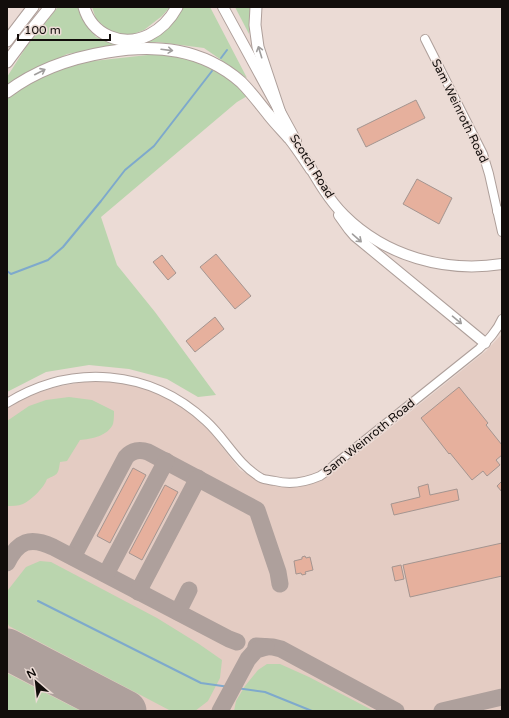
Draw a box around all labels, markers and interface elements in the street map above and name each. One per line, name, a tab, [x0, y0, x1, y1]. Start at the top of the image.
scale bar	[18, 16, 110, 42]
text: 100 m	[24, 23, 61, 37]
one-way arrow	[160, 46, 173, 53]
one-way arrow	[256, 46, 263, 59]
street label: Sam Weinroth Road	[429, 57, 491, 165]
one-way arrow	[34, 68, 46, 76]
street label: Scotch Road	[287, 132, 337, 200]
one-way arrow	[352, 233, 362, 242]
one-way arrow	[452, 316, 463, 325]
street label: Sam Weinroth Road	[320, 396, 418, 478]
north arrow	[16, 662, 56, 702]
text: N	[25, 666, 38, 681]

